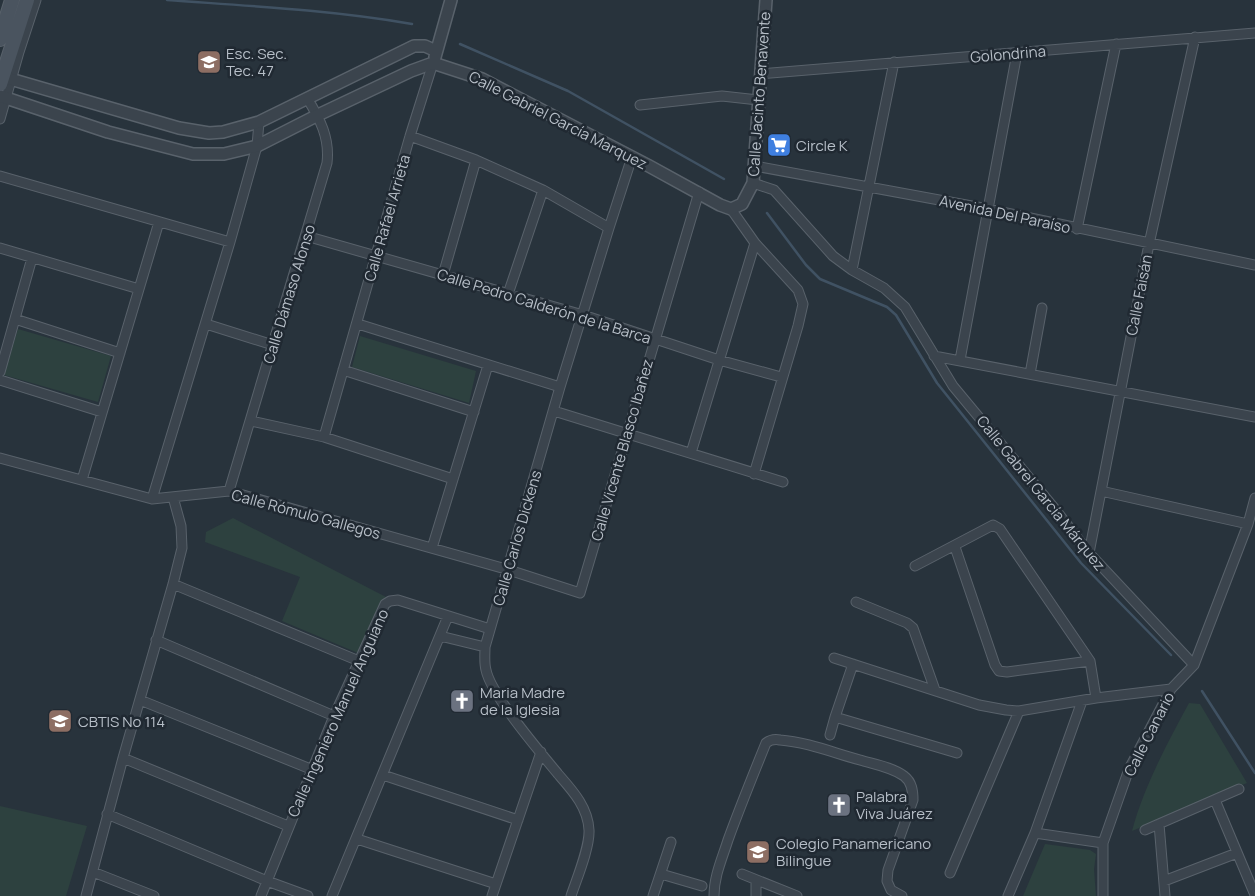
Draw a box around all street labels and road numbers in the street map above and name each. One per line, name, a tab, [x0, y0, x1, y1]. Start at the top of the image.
street label: Calle Jacinto Benavente	[743, 11, 775, 177]
street label: Golondrina	[969, 40, 1047, 68]
street label: Calle Gabriel García Marquez	[465, 66, 651, 174]
street label: Calle Rafael Arrieta	[359, 152, 415, 284]
street label: Avenida Del Paraíso	[938, 190, 1073, 238]
street label: Calle Dámaso Alonso	[258, 222, 320, 366]
street label: Calle Faisán	[1121, 253, 1157, 337]
street label: Calle Pedro Calderón de la Barca	[434, 263, 654, 349]
street label: Calle Vicente Blasco Ibañez	[586, 357, 658, 543]
street label: Calle Gabrel García Márquez	[972, 411, 1110, 575]
street label: Calle Carlos Dickens	[488, 468, 546, 608]
street label: Calle Rómulo Gallegos	[229, 484, 383, 544]
street label: Calle Ingeniero Manuel Anguiano	[282, 605, 394, 820]
street label: Calle Canario	[1119, 688, 1179, 780]

